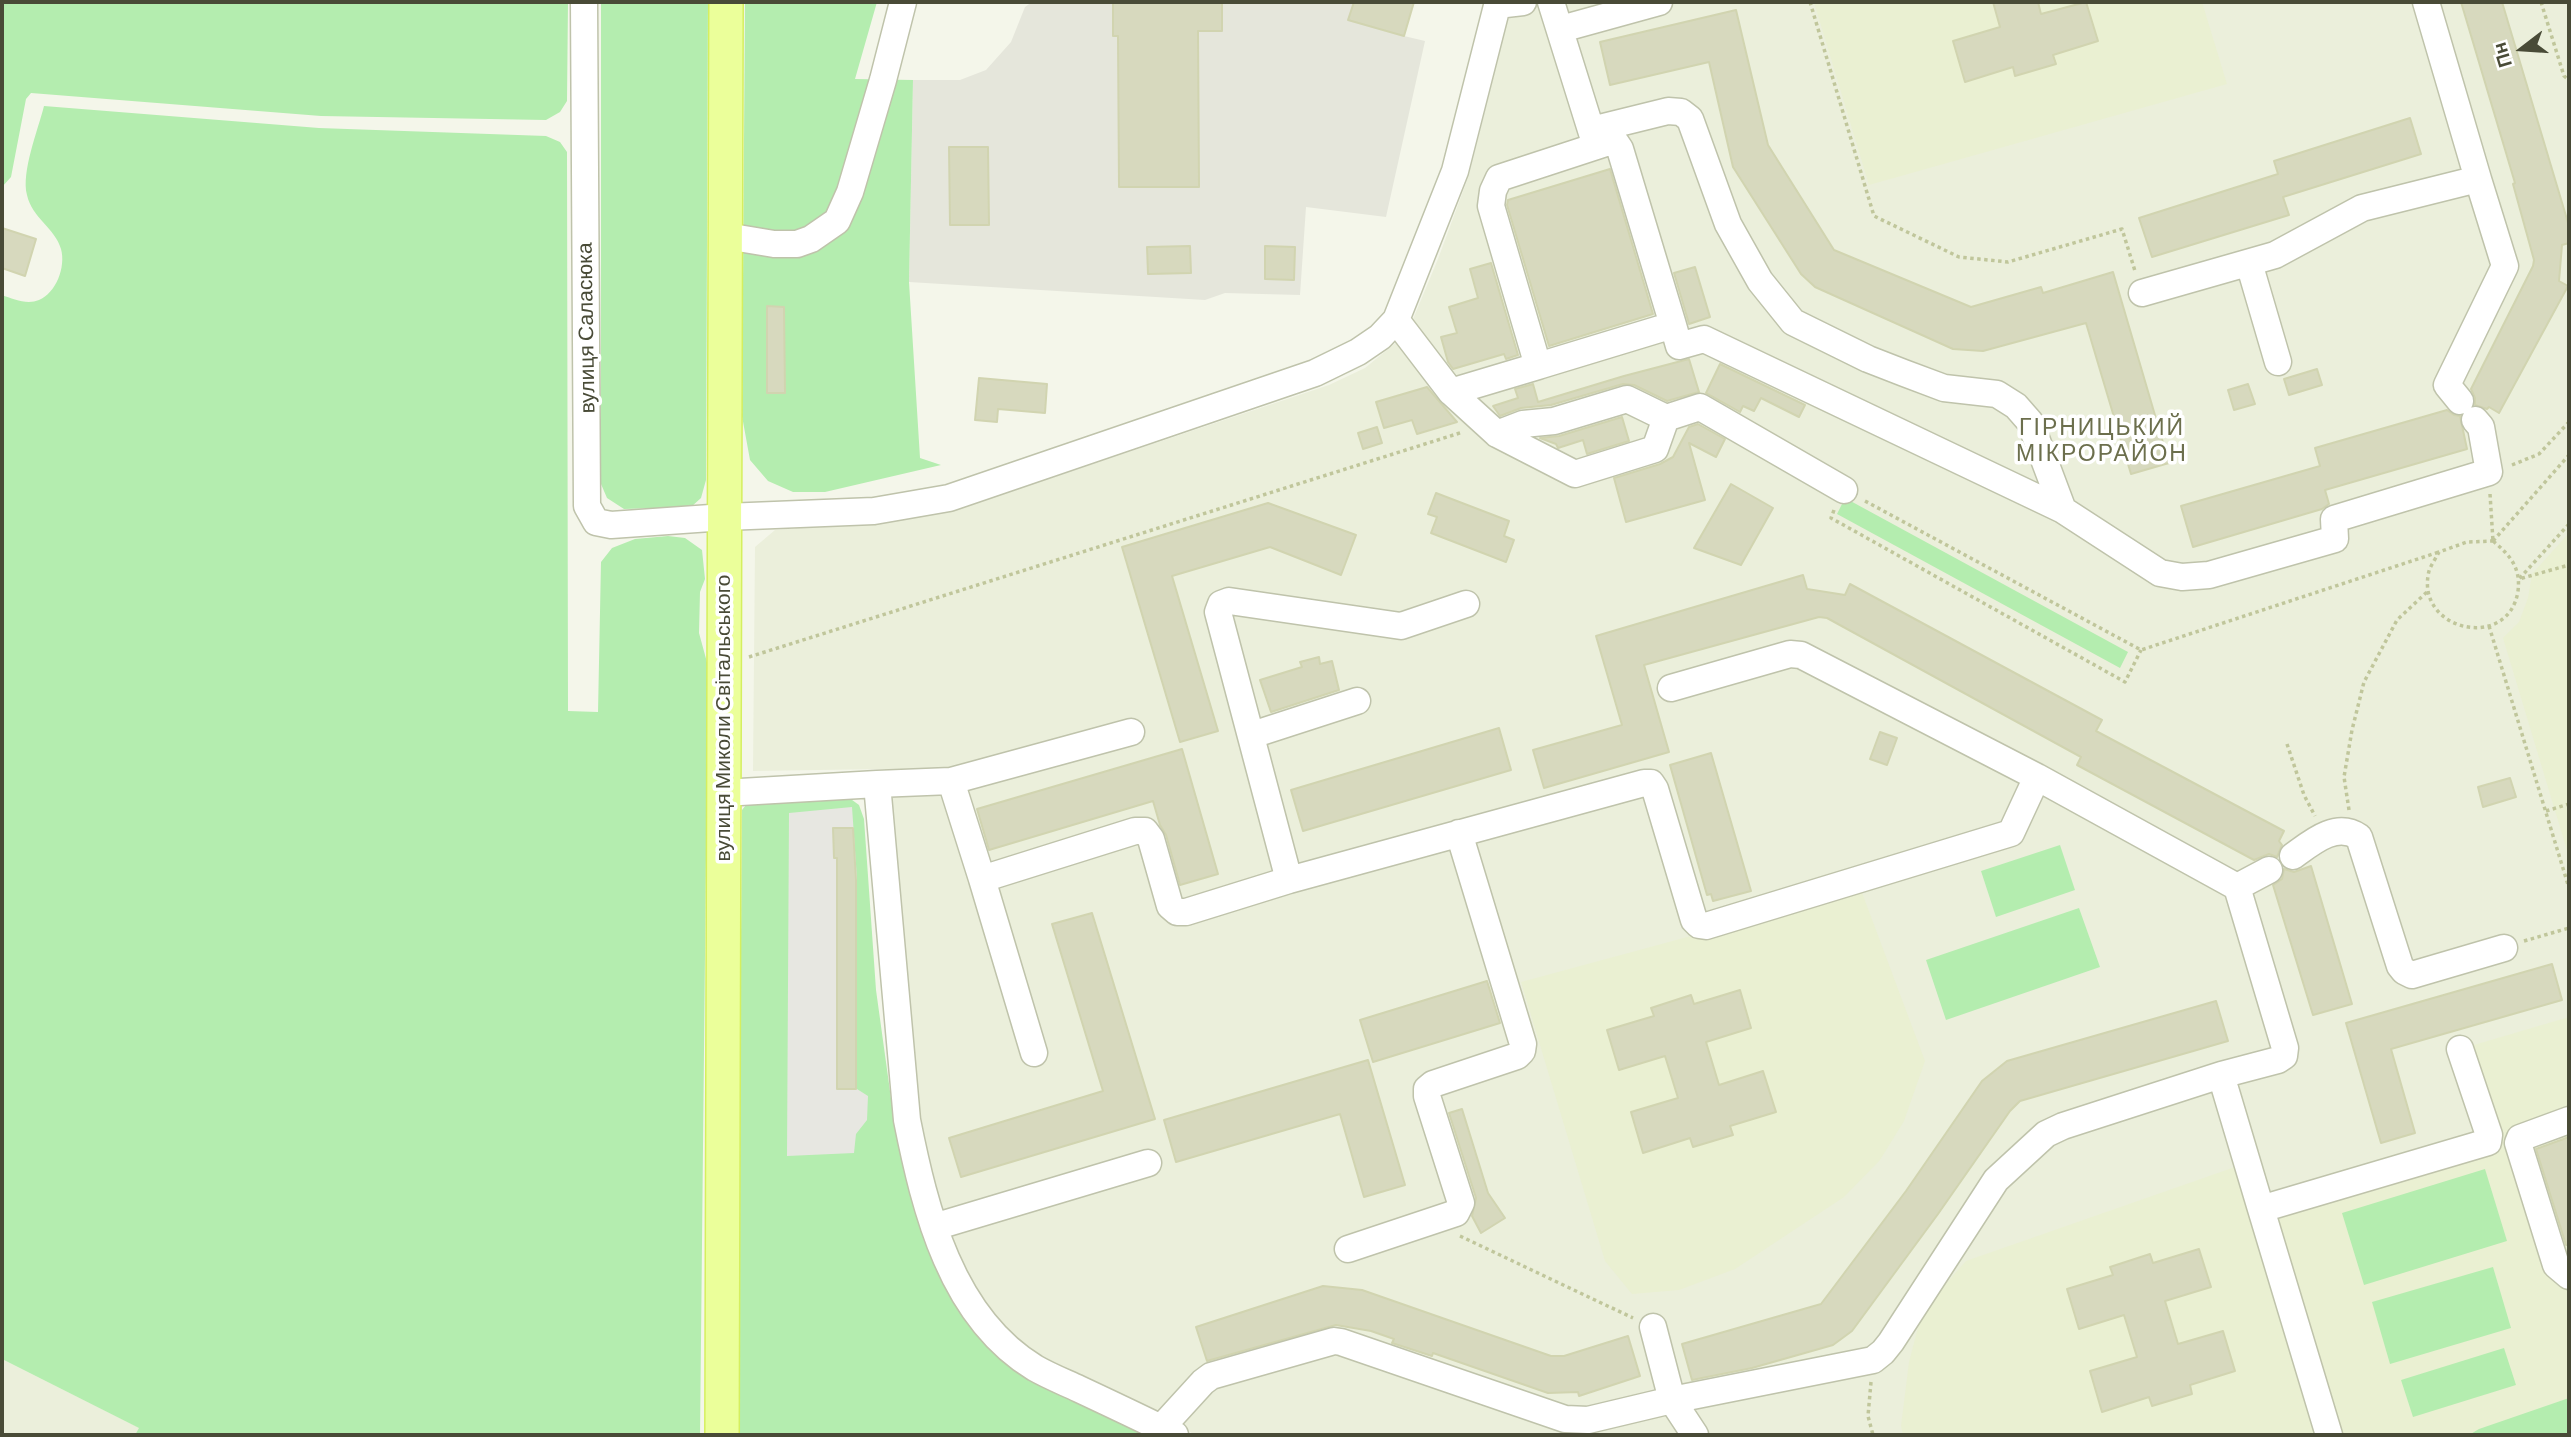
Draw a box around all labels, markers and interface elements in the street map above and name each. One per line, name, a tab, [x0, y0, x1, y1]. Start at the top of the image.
north arrow	[2487, 14, 2557, 84]
text: Пн	[2487, 40, 2516, 71]
street label: вулиця Саласюка	[572, 242, 600, 414]
district label: ГІРНИЦЬКИЙ МІКРОРАЙОН	[2017, 413, 2187, 467]
street label: вулиця Миколи Світальського	[710, 574, 736, 862]

